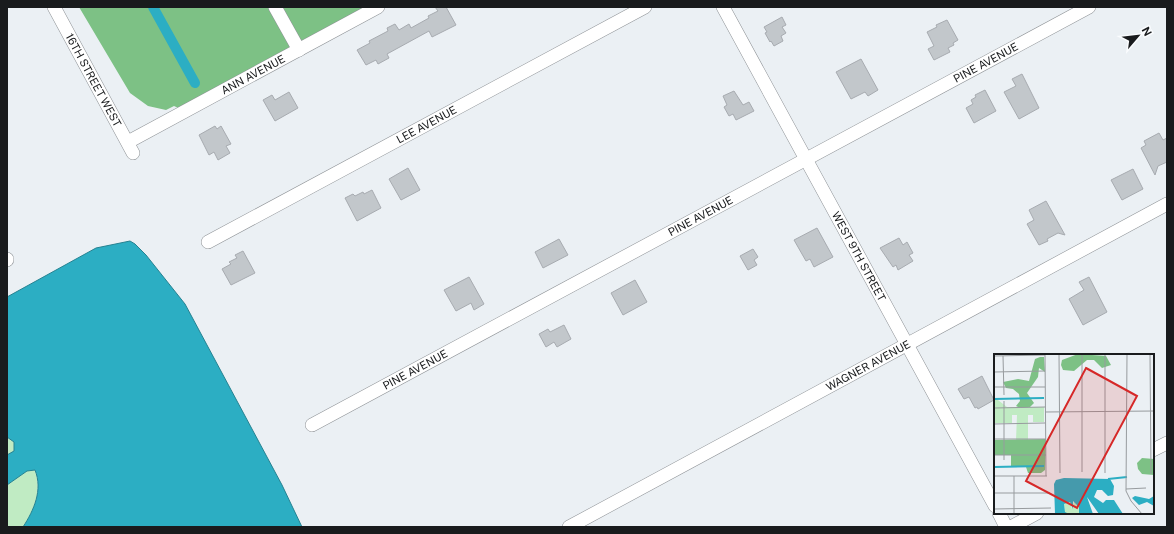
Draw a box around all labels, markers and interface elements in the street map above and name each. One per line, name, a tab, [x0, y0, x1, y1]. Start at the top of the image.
north arrow	[1118, 16, 1158, 56]
text: N	[1140, 25, 1154, 38]
street label: 16TH STREET WEST	[63, 31, 124, 129]
street label: PINE AVENUE	[951, 40, 1020, 85]
street label: ANN AVENUE	[219, 52, 287, 97]
street label: LEE AVENUE	[394, 103, 459, 146]
street label: PINE AVENUE	[666, 194, 735, 238]
street label: WEST 9TH STREET	[830, 210, 888, 304]
street label: WAGNER AVENUE	[824, 338, 912, 393]
street label: PINE AVENUE	[381, 347, 450, 392]
inset map	[994, 354, 1154, 514]

